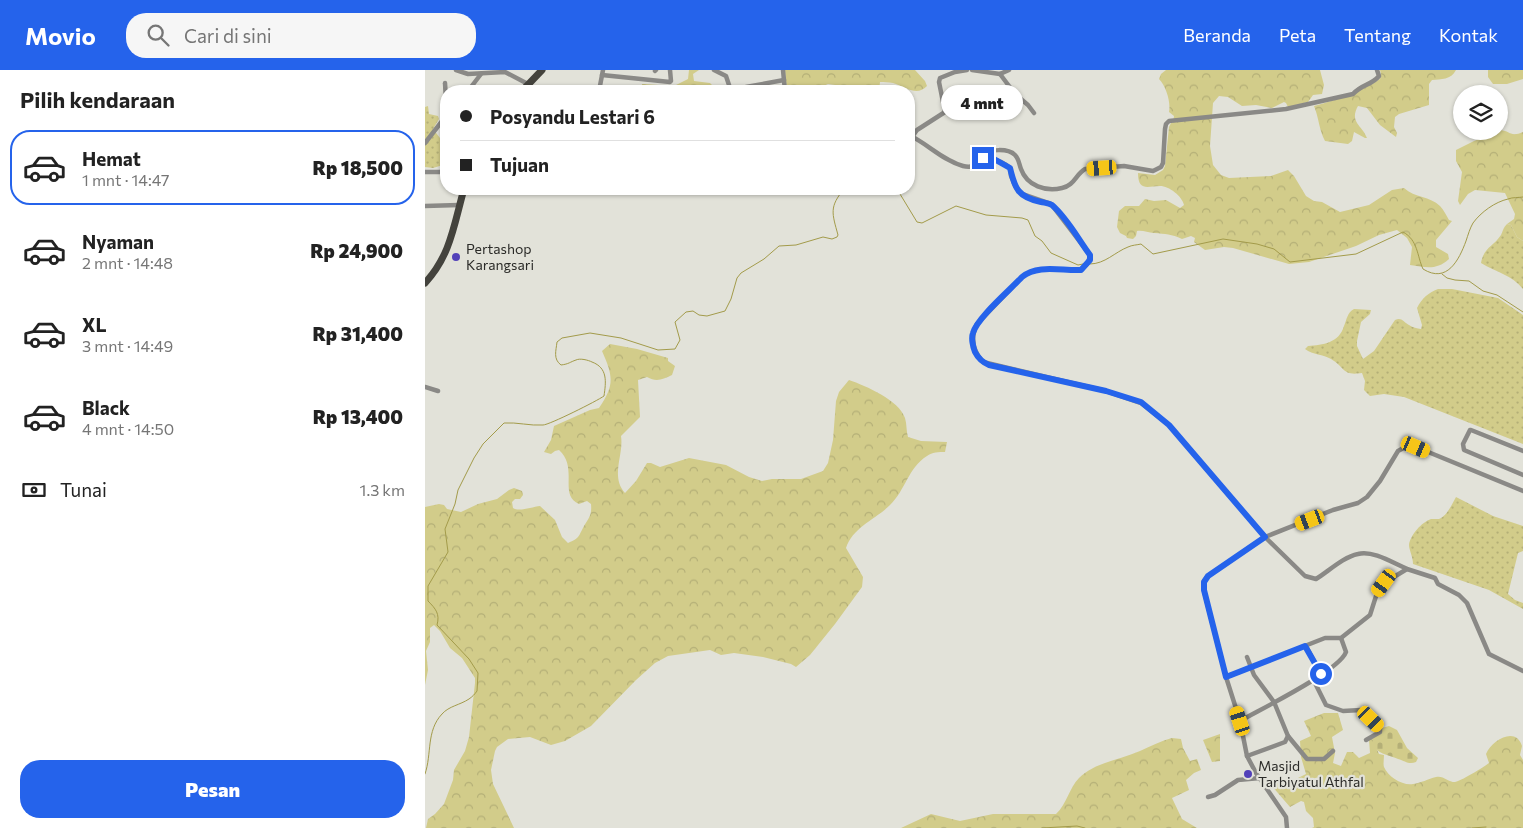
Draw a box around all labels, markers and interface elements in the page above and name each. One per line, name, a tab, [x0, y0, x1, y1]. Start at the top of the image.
search box	[126, 13, 476, 58]
text: Movio	[25, 21, 96, 50]
icon: search	[144, 21, 172, 49]
text: Cari di sini	[184, 24, 272, 47]
text: Beranda	[1183, 24, 1251, 46]
text: Peta	[1279, 24, 1316, 46]
text: Tentang	[1344, 24, 1411, 46]
text: Kontak	[1439, 24, 1498, 46]
map controls	[1453, 85, 1508, 140]
button: layers	[1453, 85, 1508, 140]
text: Pilih kendaraan	[20, 86, 175, 113]
callout: 4 mnt	[942, 86, 1024, 121]
text: 4 mnt	[960, 93, 1004, 112]
text: Posyandu Lestari 6	[490, 105, 655, 128]
icon: car	[22, 145, 67, 190]
text: Hemat	[82, 147, 141, 170]
route end	[972, 147, 994, 169]
text: Tujuan	[490, 153, 549, 176]
text: Rp 18,500	[313, 156, 403, 179]
car	[1086, 159, 1117, 177]
text: 1 mnt · 14:47	[82, 170, 169, 189]
icon: car	[22, 228, 67, 273]
text: Nyaman	[82, 230, 154, 253]
text: Rp 24,900	[310, 239, 403, 262]
place label: Pertashop Karangsari	[466, 240, 534, 273]
marker: Pertashop Karangsari	[450, 251, 462, 263]
text: 2 mnt · 14:48	[82, 253, 173, 272]
icon: car	[22, 311, 67, 356]
text: XL	[82, 313, 107, 336]
text: Rp 31,400	[312, 322, 403, 345]
text: 3 mnt · 14:49	[82, 336, 173, 355]
icon: car	[22, 394, 67, 439]
text: Black	[82, 396, 130, 419]
text: Rp 13,400	[313, 405, 403, 428]
text: 4 mnt · 14:50	[82, 419, 174, 438]
car	[1399, 434, 1432, 460]
icon: cash	[20, 476, 48, 504]
text: Tunai	[60, 478, 107, 501]
text: 1.3 km	[360, 480, 405, 499]
car	[1293, 508, 1326, 532]
car	[1369, 566, 1398, 600]
route start	[1310, 663, 1332, 685]
car	[1355, 703, 1387, 735]
car	[1228, 704, 1251, 738]
place label: Masjid Tarbiyatul Athfal	[1258, 757, 1364, 790]
button: Pesan	[20, 760, 405, 818]
marker: Masjid Tarbiyatul Athfal	[1242, 768, 1254, 780]

